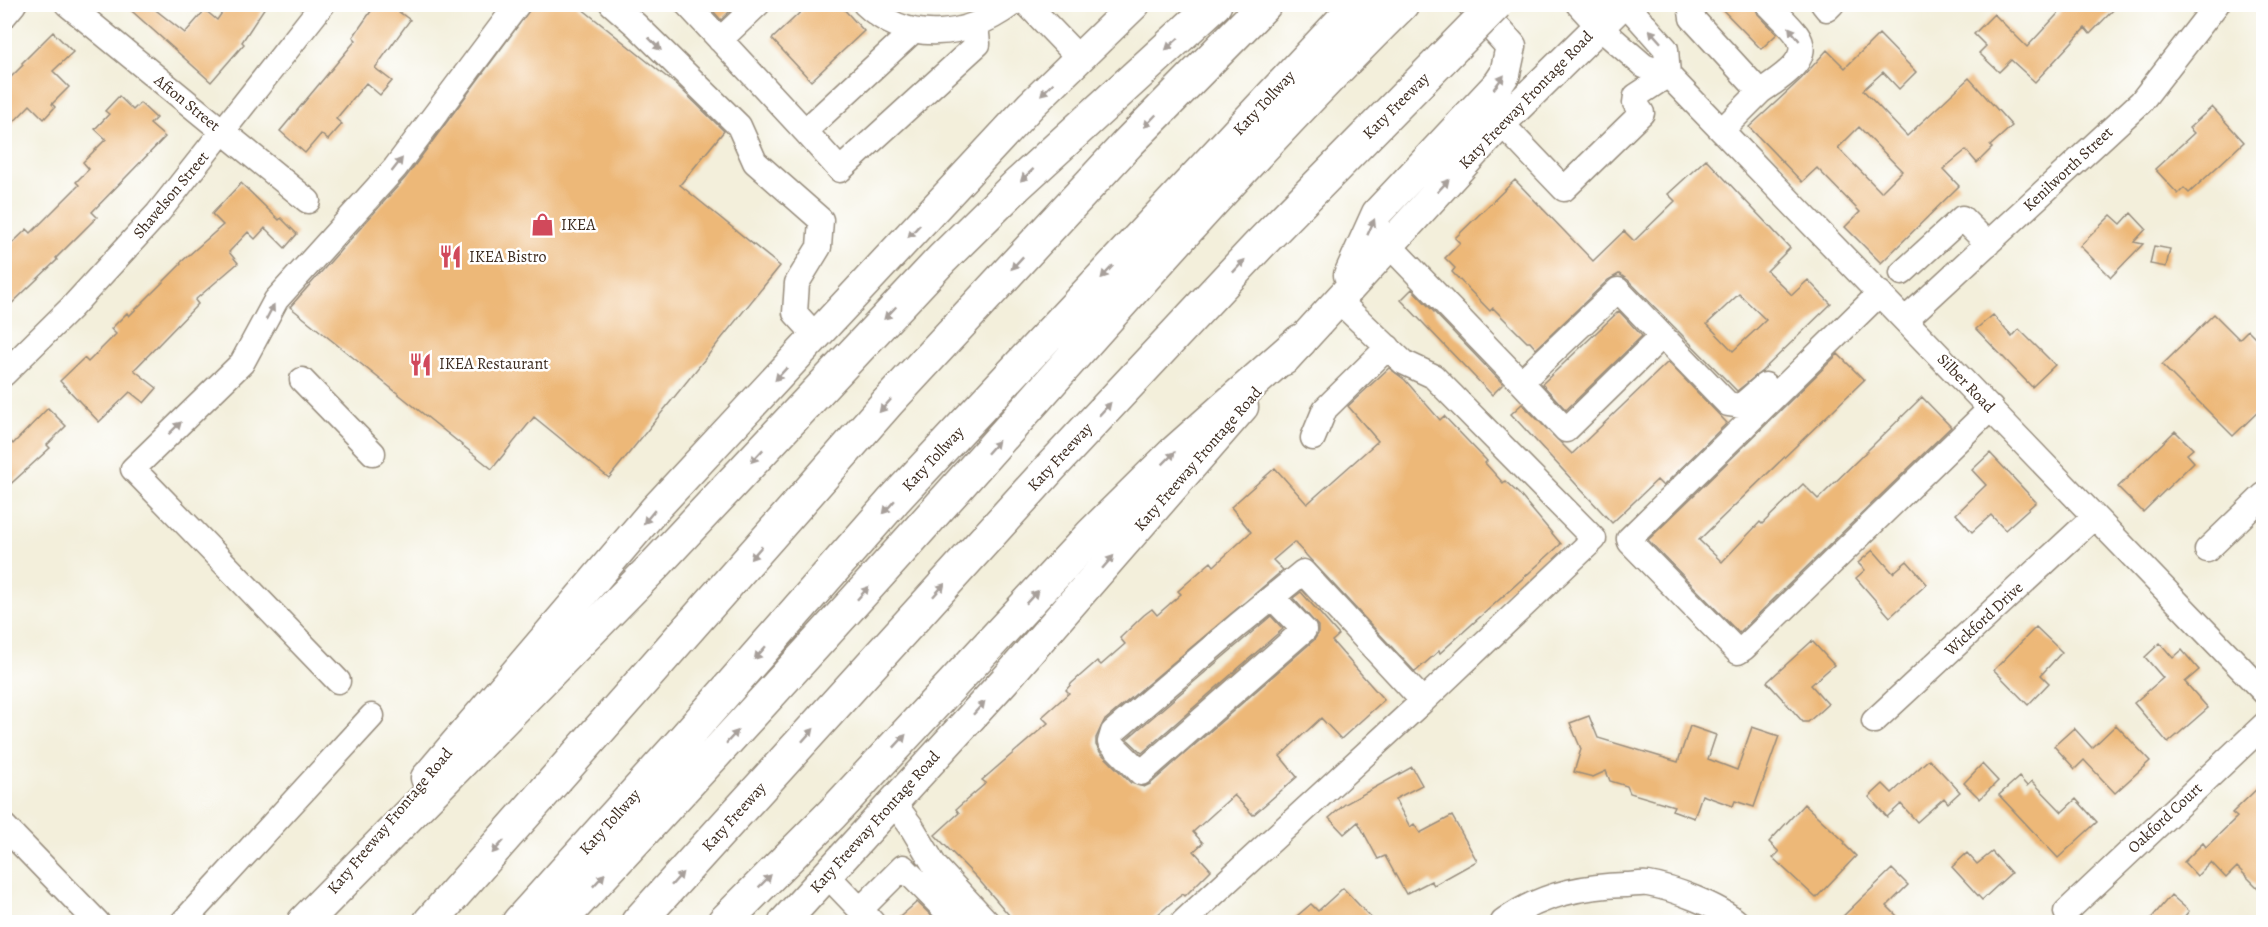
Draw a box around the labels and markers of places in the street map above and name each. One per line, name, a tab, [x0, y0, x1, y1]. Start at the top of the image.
shop icon: IKEA	[530, 212, 556, 238]
place label: IKEA	[561, 214, 596, 236]
restaurant icon: IKEA Bistro	[438, 244, 464, 270]
place label: IKEA Bistro	[469, 246, 546, 268]
restaurant icon: IKEA Restaurant	[408, 351, 434, 377]
place label: IKEA Restaurant	[439, 353, 549, 375]

